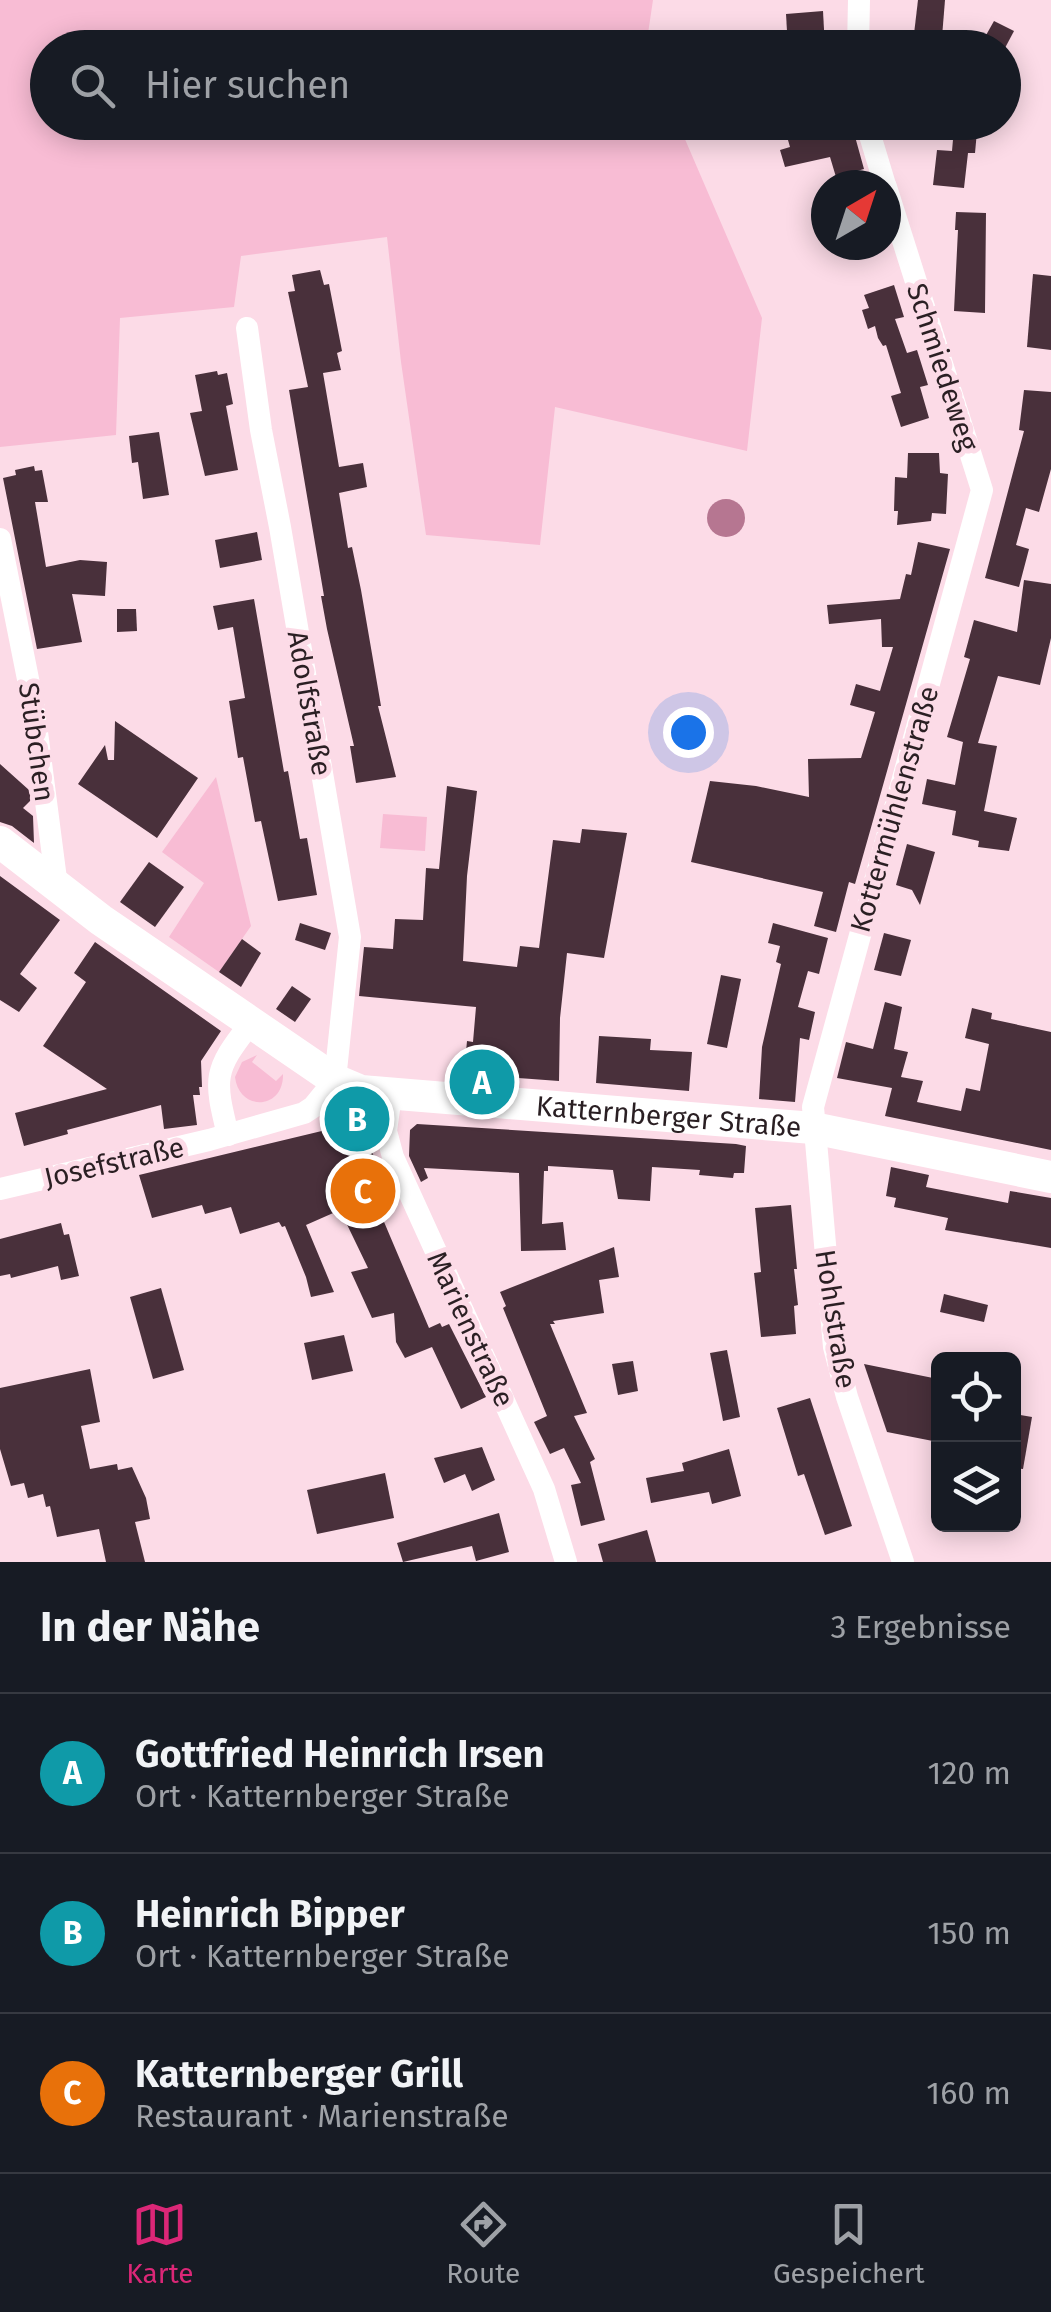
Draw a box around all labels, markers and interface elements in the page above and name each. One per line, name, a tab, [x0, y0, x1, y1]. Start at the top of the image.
search box	[30, 30, 1021, 140]
icon: search	[65, 58, 120, 113]
text: Hier suchen	[145, 62, 350, 108]
north arrow	[811, 170, 901, 260]
street label: Schmiedeweg	[900, 279, 985, 455]
street label: Adolfstraße	[281, 628, 338, 778]
street label: Stübchen	[12, 680, 61, 804]
street label: Kottermühlenstraße	[843, 682, 945, 936]
your location	[663, 707, 714, 758]
pin: A	[450, 1044, 514, 1120]
pin: B	[324, 1082, 390, 1156]
street label: Katternberger Straße	[535, 1089, 803, 1144]
street label: Josefstraße	[41, 1130, 187, 1195]
pin: C	[330, 1154, 396, 1228]
street label: Marienstraße	[420, 1246, 521, 1412]
street label: Hohlstraße	[808, 1247, 863, 1391]
map controls	[931, 1352, 1021, 1532]
button: locate	[931, 1352, 1021, 1442]
button: layers	[931, 1442, 1021, 1532]
text: In der Nähe	[40, 1602, 260, 1652]
text: 3 Ergebnisse	[831, 1608, 1011, 1646]
text: Gottfried Heinrich Irsen	[135, 1731, 545, 1777]
text: A	[63, 1754, 82, 1792]
text: 120 m	[928, 1754, 1011, 1792]
text: Ort · Katternberger Straße	[135, 1777, 510, 1815]
text: Heinrich Bipper	[135, 1891, 405, 1937]
text: B	[63, 1914, 82, 1952]
text: 150 m	[927, 1914, 1011, 1952]
text: Ort · Katternberger Straße	[135, 1937, 510, 1975]
text: Katternberger Grill	[135, 2051, 463, 2097]
text: C	[63, 2074, 82, 2112]
text: 160 m	[926, 2074, 1011, 2112]
text: Restaurant · Marienstraße	[135, 2097, 509, 2135]
tab: Karte	[126, 2197, 194, 2290]
tab: Route	[446, 2197, 520, 2290]
tab: Gespeichert	[773, 2197, 925, 2290]

